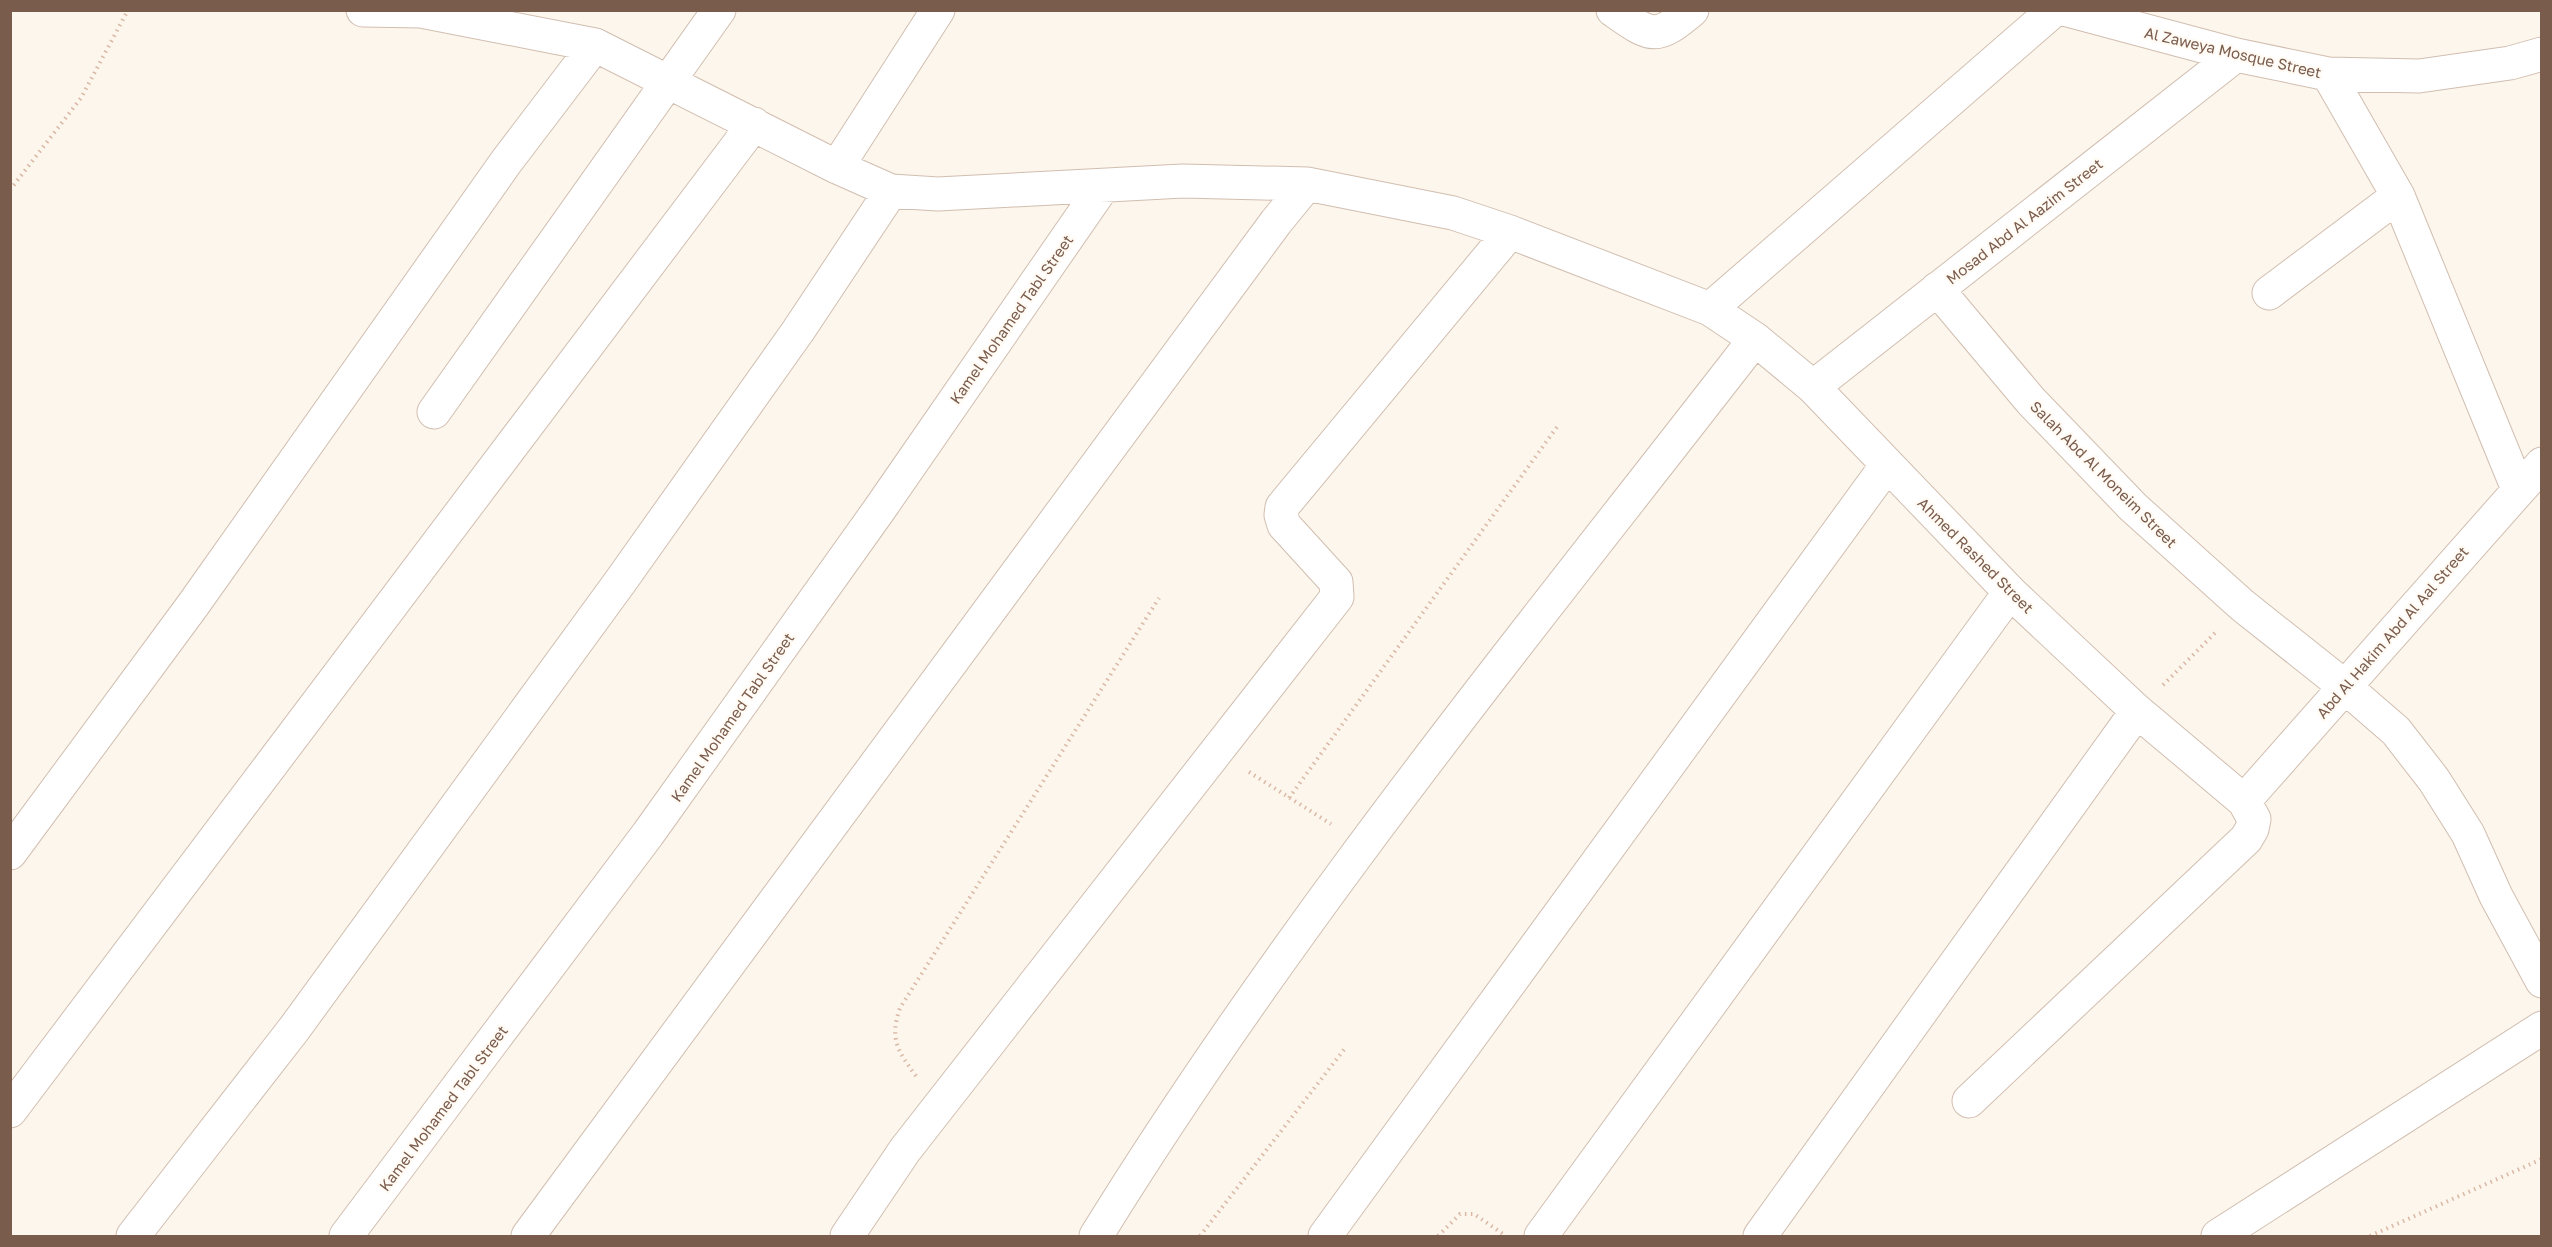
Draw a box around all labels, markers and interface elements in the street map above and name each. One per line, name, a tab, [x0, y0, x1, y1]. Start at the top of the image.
street label: Al Zaweya Mosque Street	[2143, 23, 2323, 81]
street label: Mosad Abd Al Aazim Street	[1942, 154, 2106, 288]
street label: Kamel Mohamed Tabl Street	[946, 231, 1076, 407]
street label: Salah Abd Al Moneim Street	[2027, 397, 2181, 551]
street label: Ahmed Rashed Street	[1914, 493, 2038, 617]
street label: Abd Al Hakim Abd Al Aal Street	[2312, 542, 2472, 722]
street label: Kamel Mohamed Tabl Street	[667, 629, 797, 805]
street label: Kamel Mohamed Tabl Street	[375, 1022, 511, 1194]

